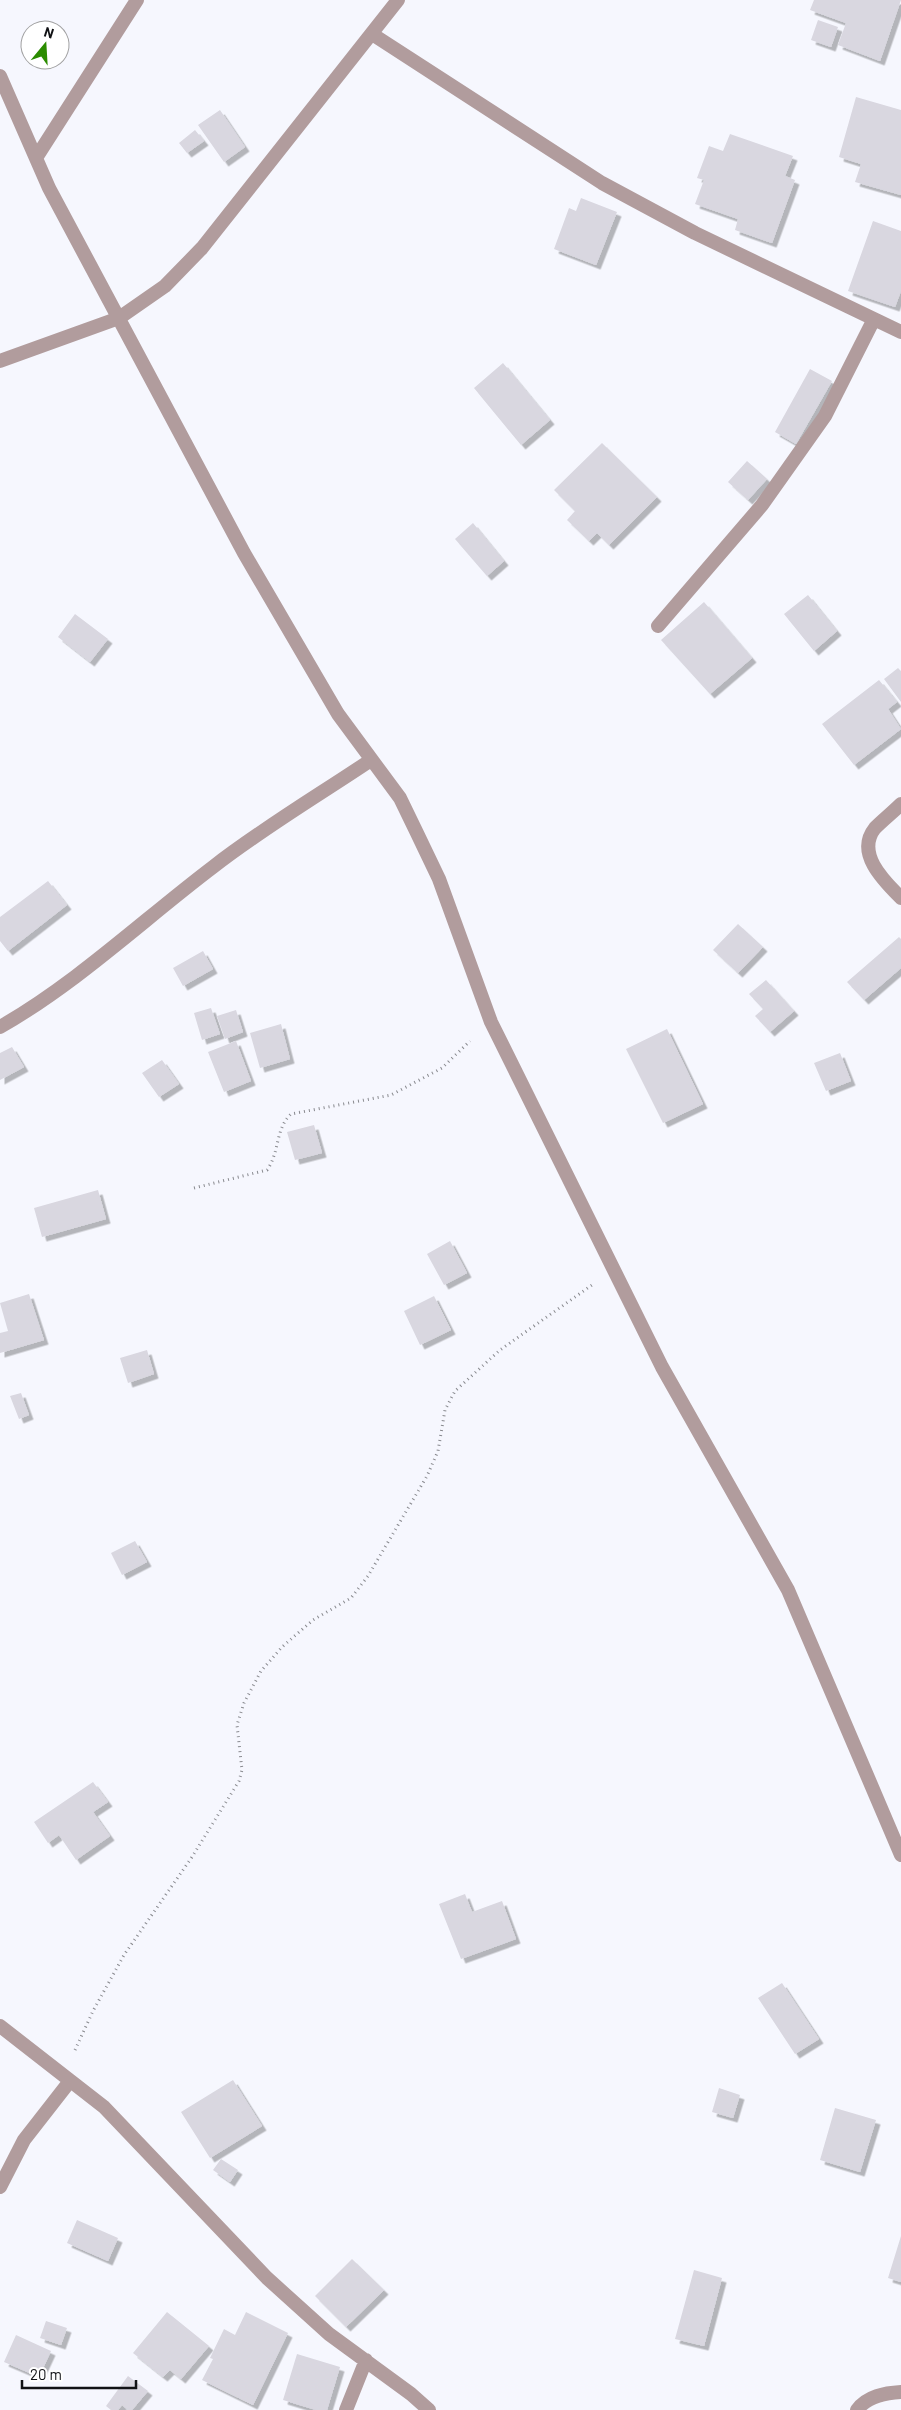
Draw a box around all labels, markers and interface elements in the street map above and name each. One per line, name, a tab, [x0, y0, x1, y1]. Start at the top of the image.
north arrow	[20, 20, 70, 70]
text: N	[42, 23, 56, 42]
scale bar	[22, 2358, 136, 2390]
text: 20 m	[30, 2365, 62, 2383]

